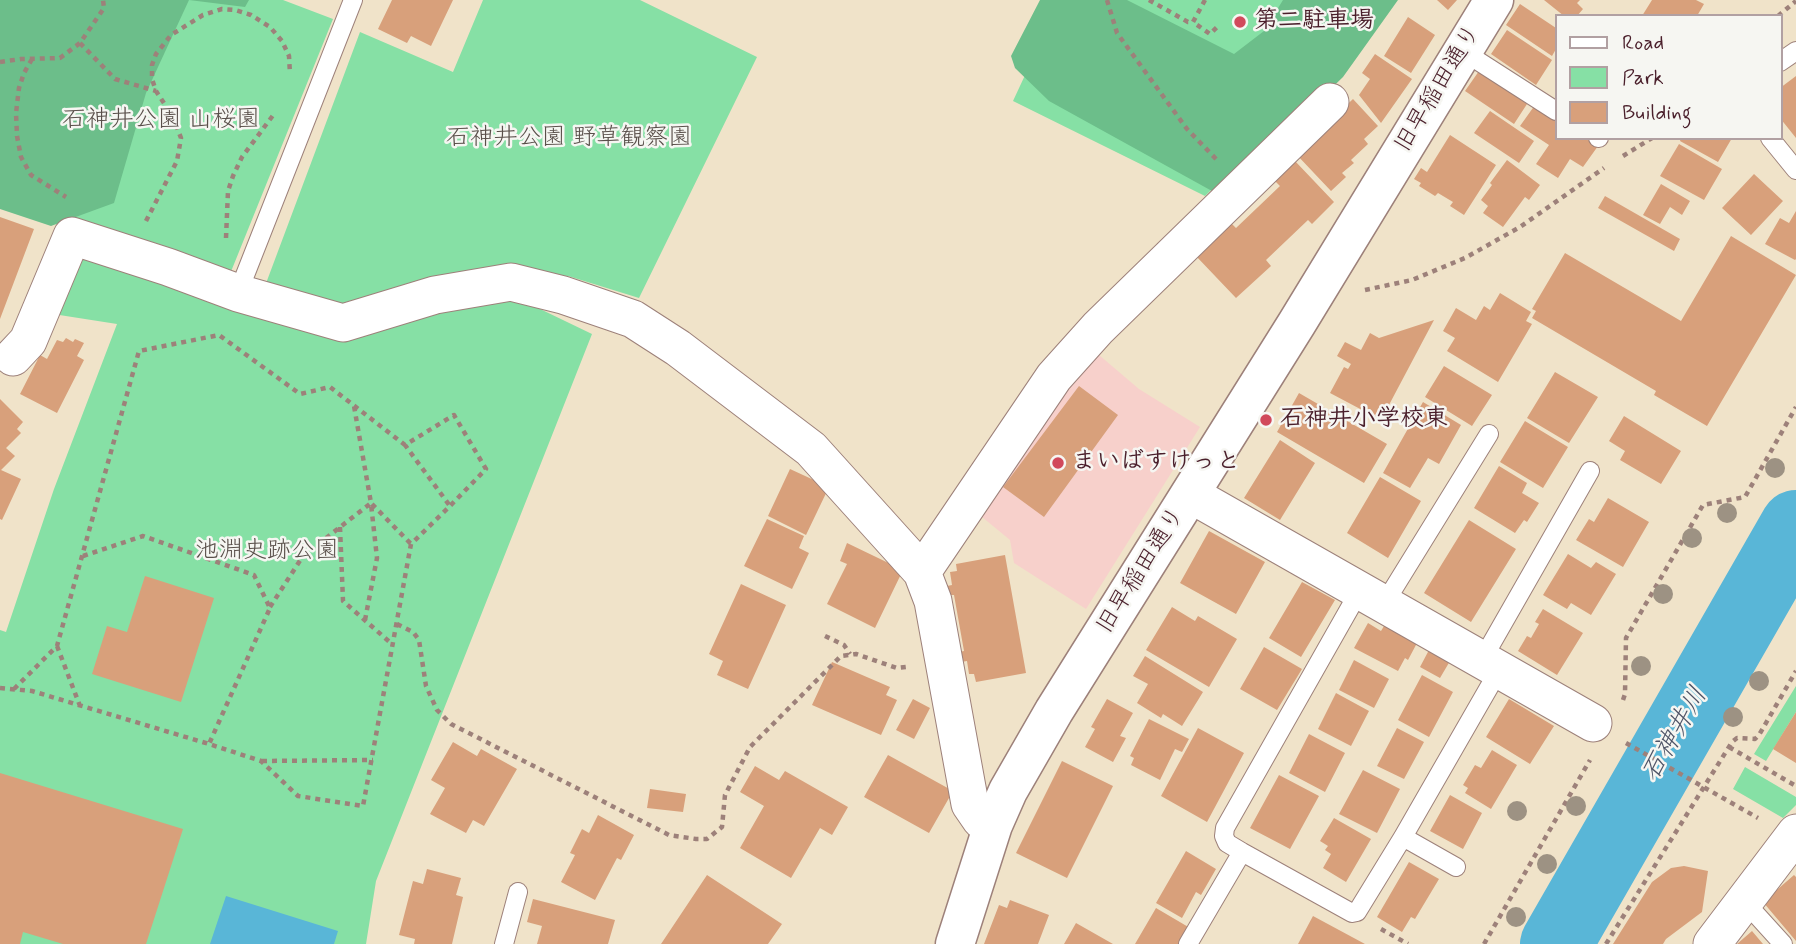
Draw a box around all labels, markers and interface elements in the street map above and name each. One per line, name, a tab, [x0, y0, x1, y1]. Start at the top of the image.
place label: 第二駐車場	[1254, 8, 1374, 36]
marker: 第二駐車場	[1232, 14, 1248, 30]
legend	[1554, 14, 1782, 140]
street label: 旧早稲田通り	[1390, 20, 1488, 158]
text: Road	[1622, 29, 1664, 57]
text: Park	[1622, 64, 1664, 92]
text: Building	[1622, 99, 1692, 127]
park label: 石神井公園 山桜園	[62, 107, 260, 135]
park label: 石神井公園 野草観察園	[446, 125, 692, 153]
place label: 石神井小学校東	[1280, 406, 1448, 434]
marker: 石神井小学校東	[1258, 412, 1274, 428]
place label: まいばすけっと	[1072, 449, 1240, 477]
marker: まいばすけっと	[1050, 455, 1066, 471]
street label: 旧早稲田通り	[1092, 502, 1192, 640]
park label: 池淵史跡公園	[195, 538, 339, 566]
water label: 石神井川	[1636, 682, 1716, 788]

